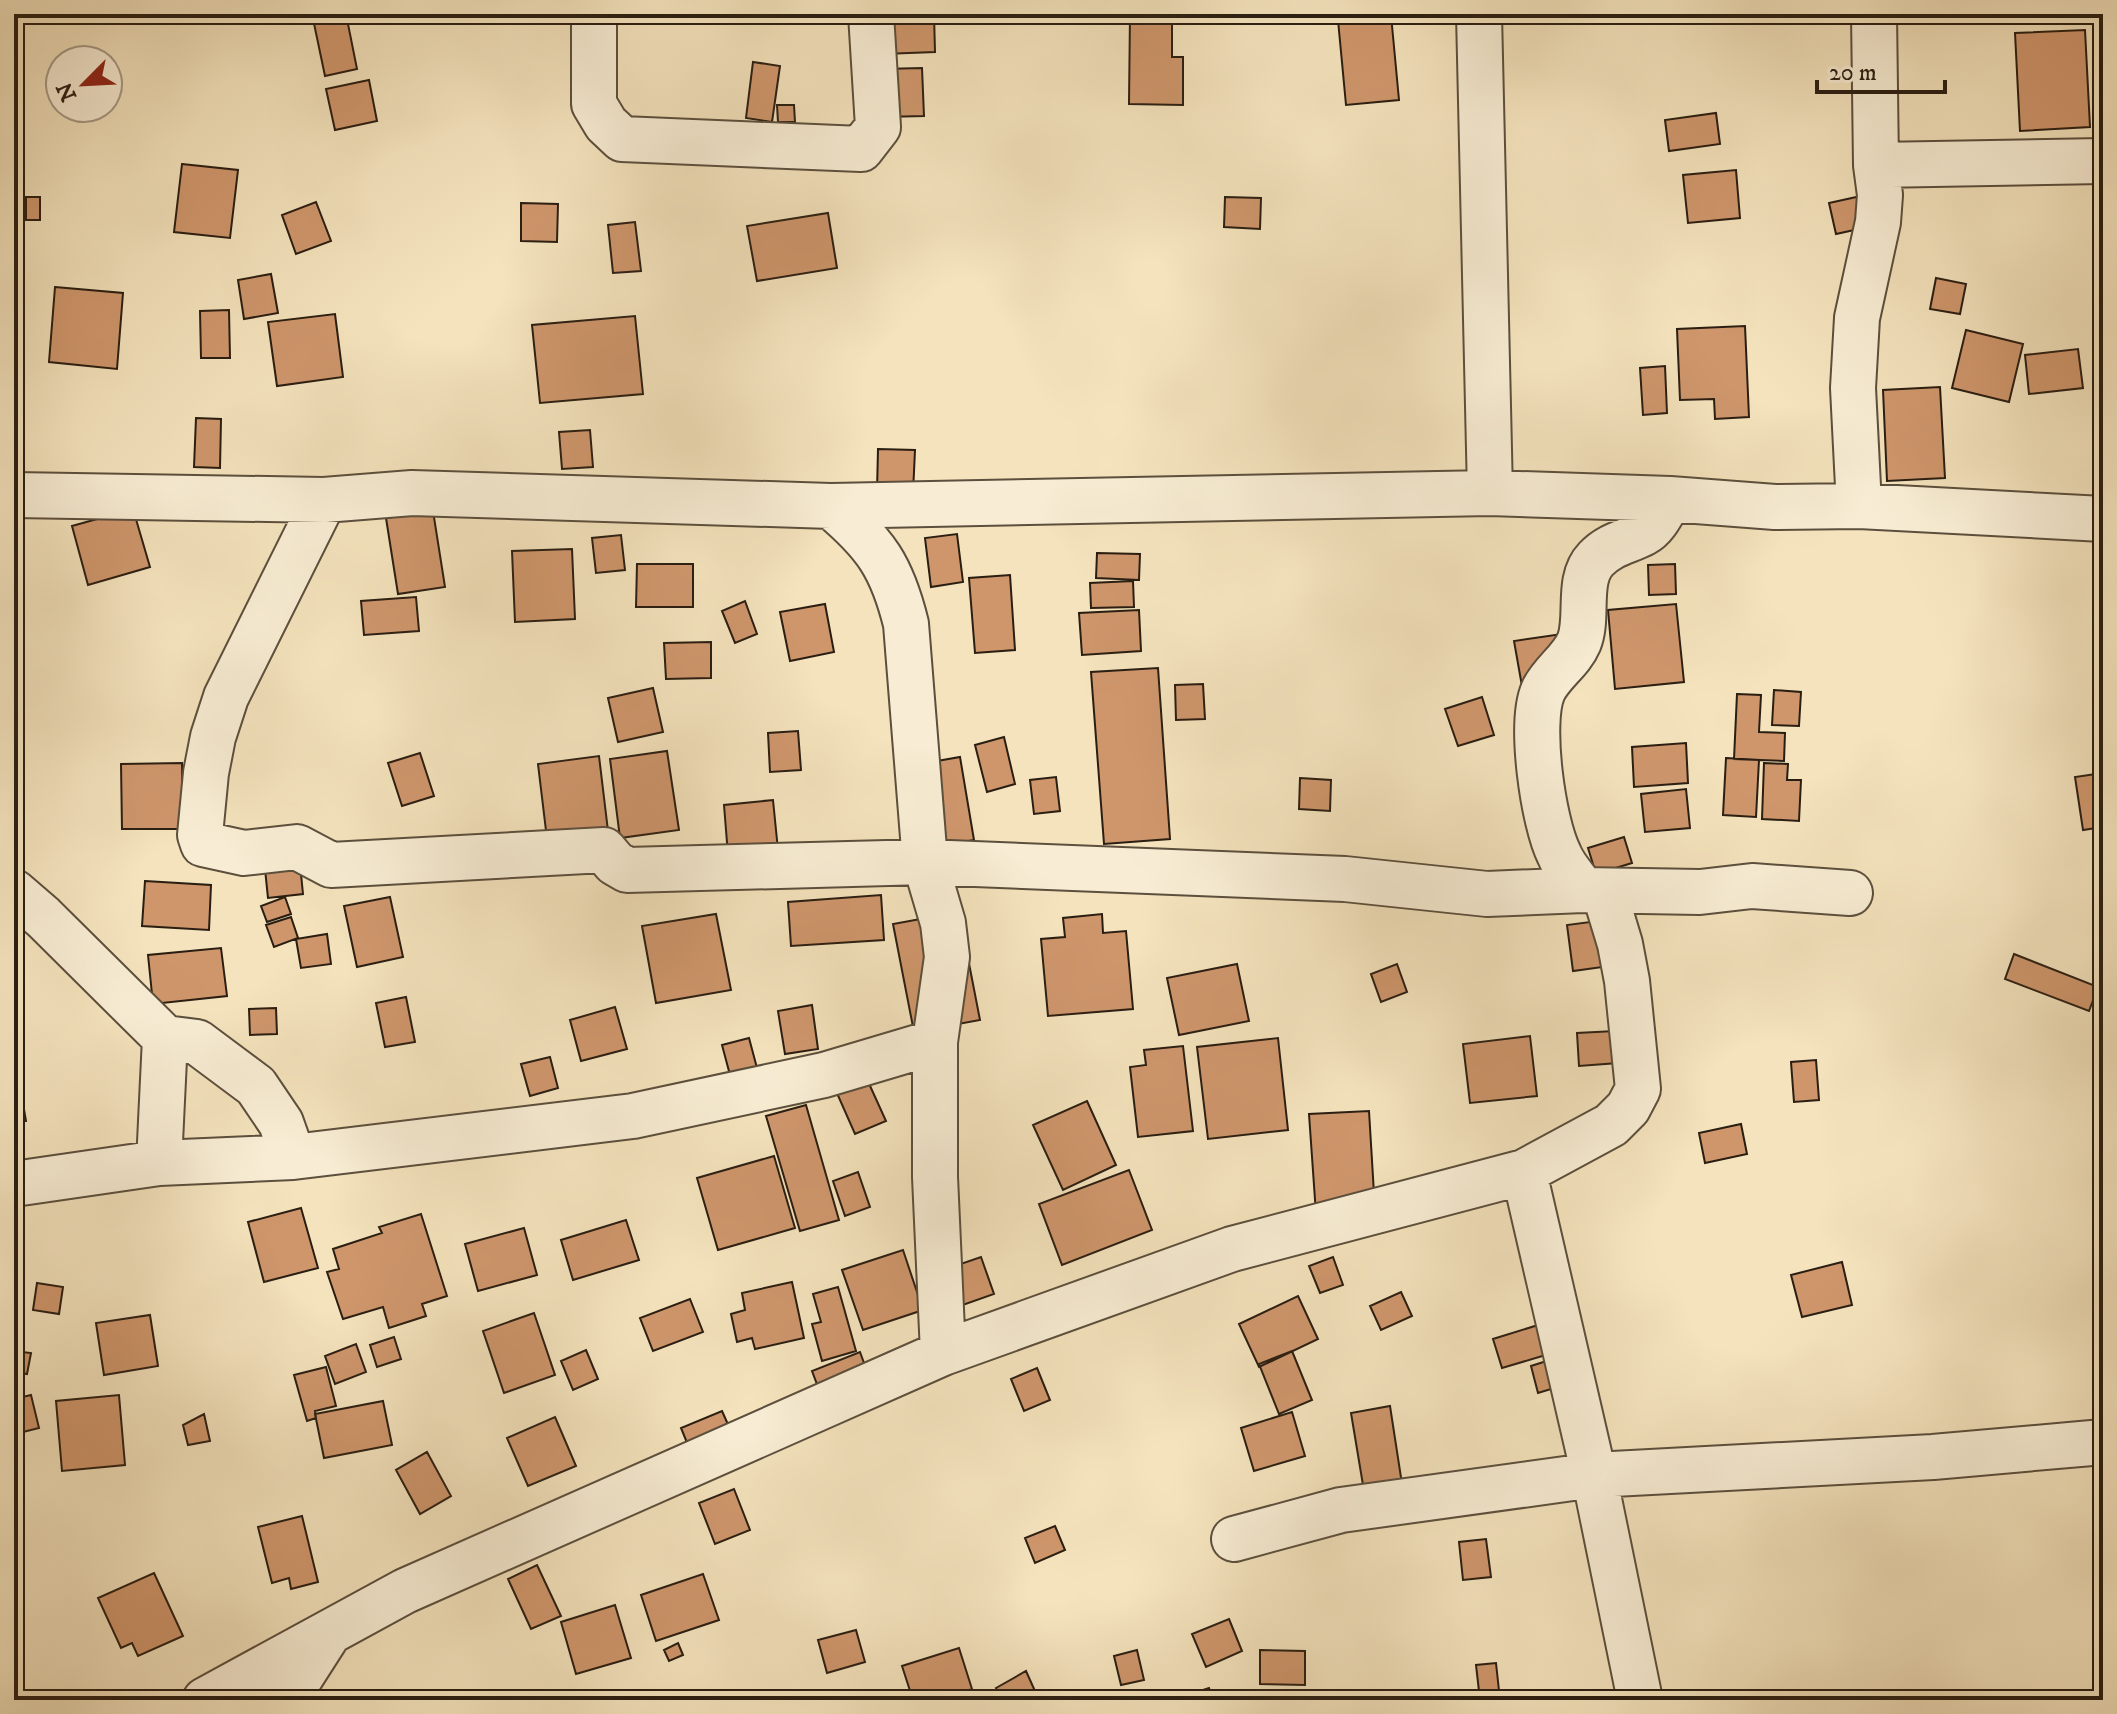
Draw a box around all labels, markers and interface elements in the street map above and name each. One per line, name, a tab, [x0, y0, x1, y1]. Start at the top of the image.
north arrow	[44, 44, 124, 124]
scale bar	[1817, 44, 1945, 94]
text: 20 m	[1829, 58, 1877, 88]
text: N	[51, 78, 83, 105]

